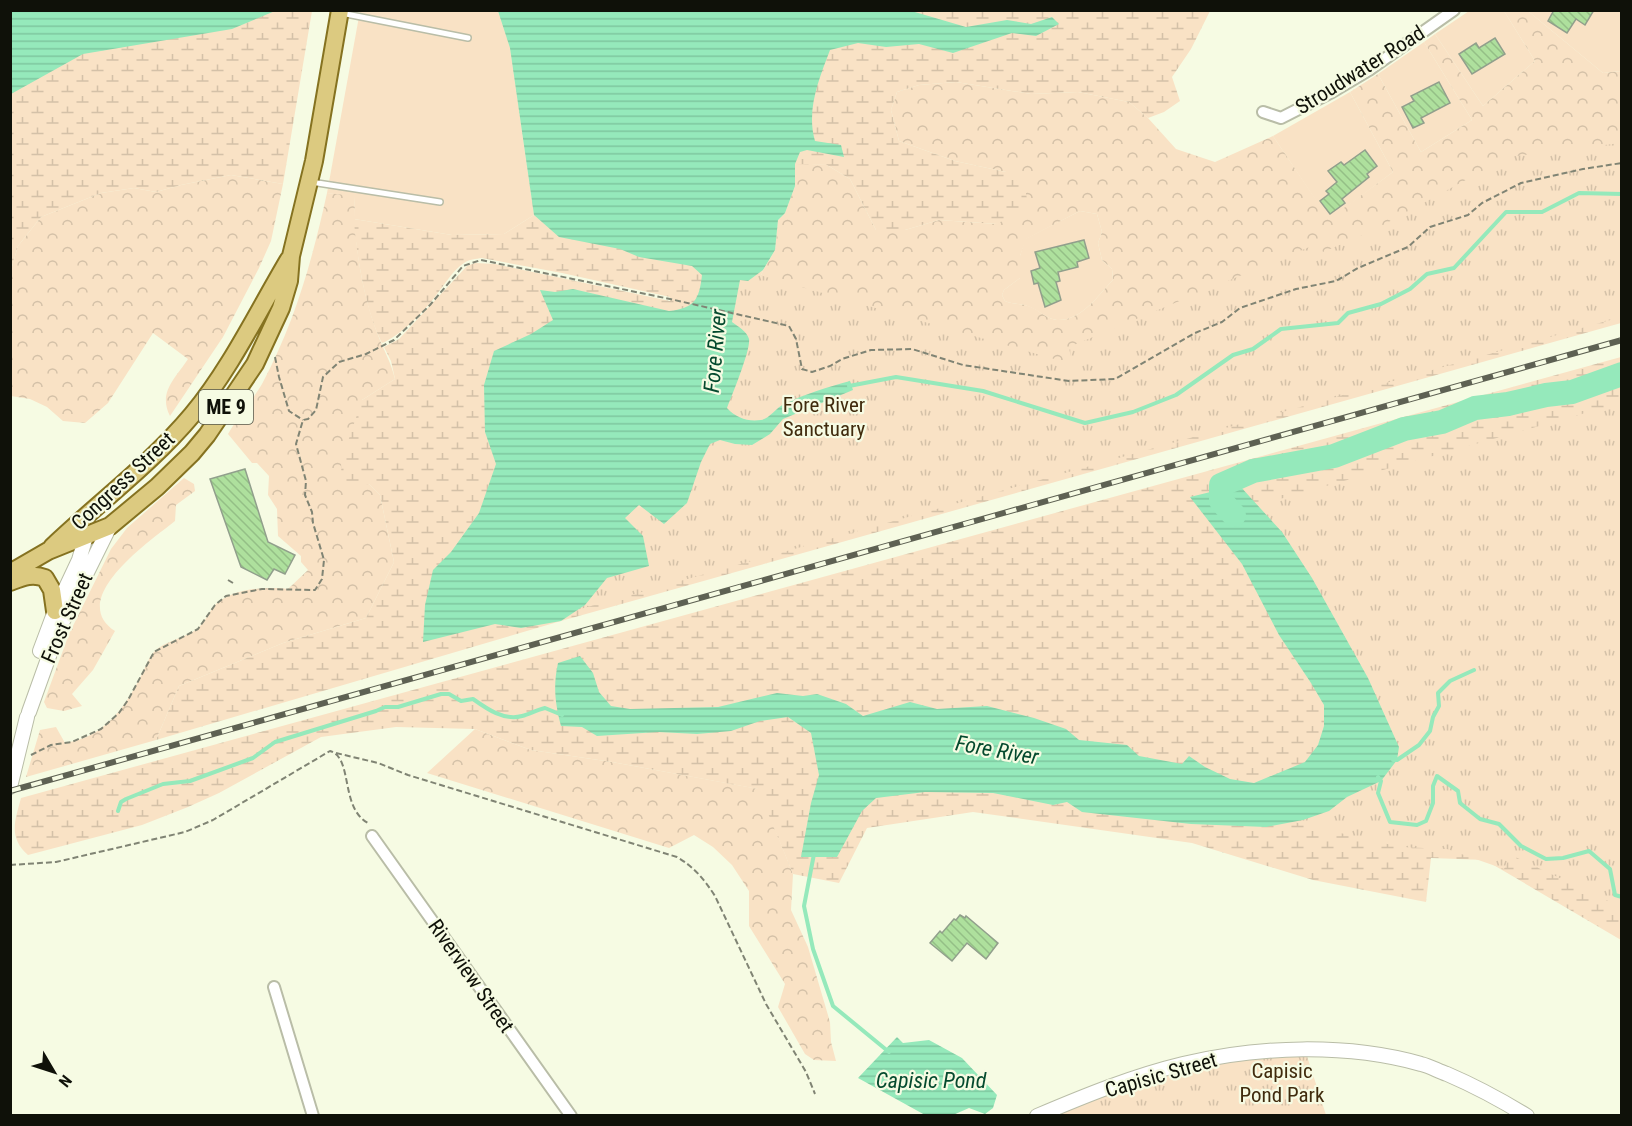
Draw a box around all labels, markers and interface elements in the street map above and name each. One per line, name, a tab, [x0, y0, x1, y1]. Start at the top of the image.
street label: Stroudwater Road	[1291, 21, 1429, 119]
water label: Fore River	[699, 308, 731, 394]
road number: ME 9	[199, 390, 253, 424]
park label: Fore River Sanctuary	[783, 393, 866, 441]
street label: Congress Street	[66, 427, 180, 535]
street label: Frost Street	[36, 569, 98, 667]
water label: Fore River	[954, 730, 1041, 770]
street label: Riverview Street	[423, 915, 519, 1037]
north arrow	[24, 1042, 84, 1102]
street label: Capisic Street	[1102, 1048, 1220, 1102]
park label: Capisic Pond Park	[1240, 1059, 1325, 1107]
water label: Capisic Pond	[876, 1068, 987, 1093]
text: N	[55, 1071, 76, 1091]

